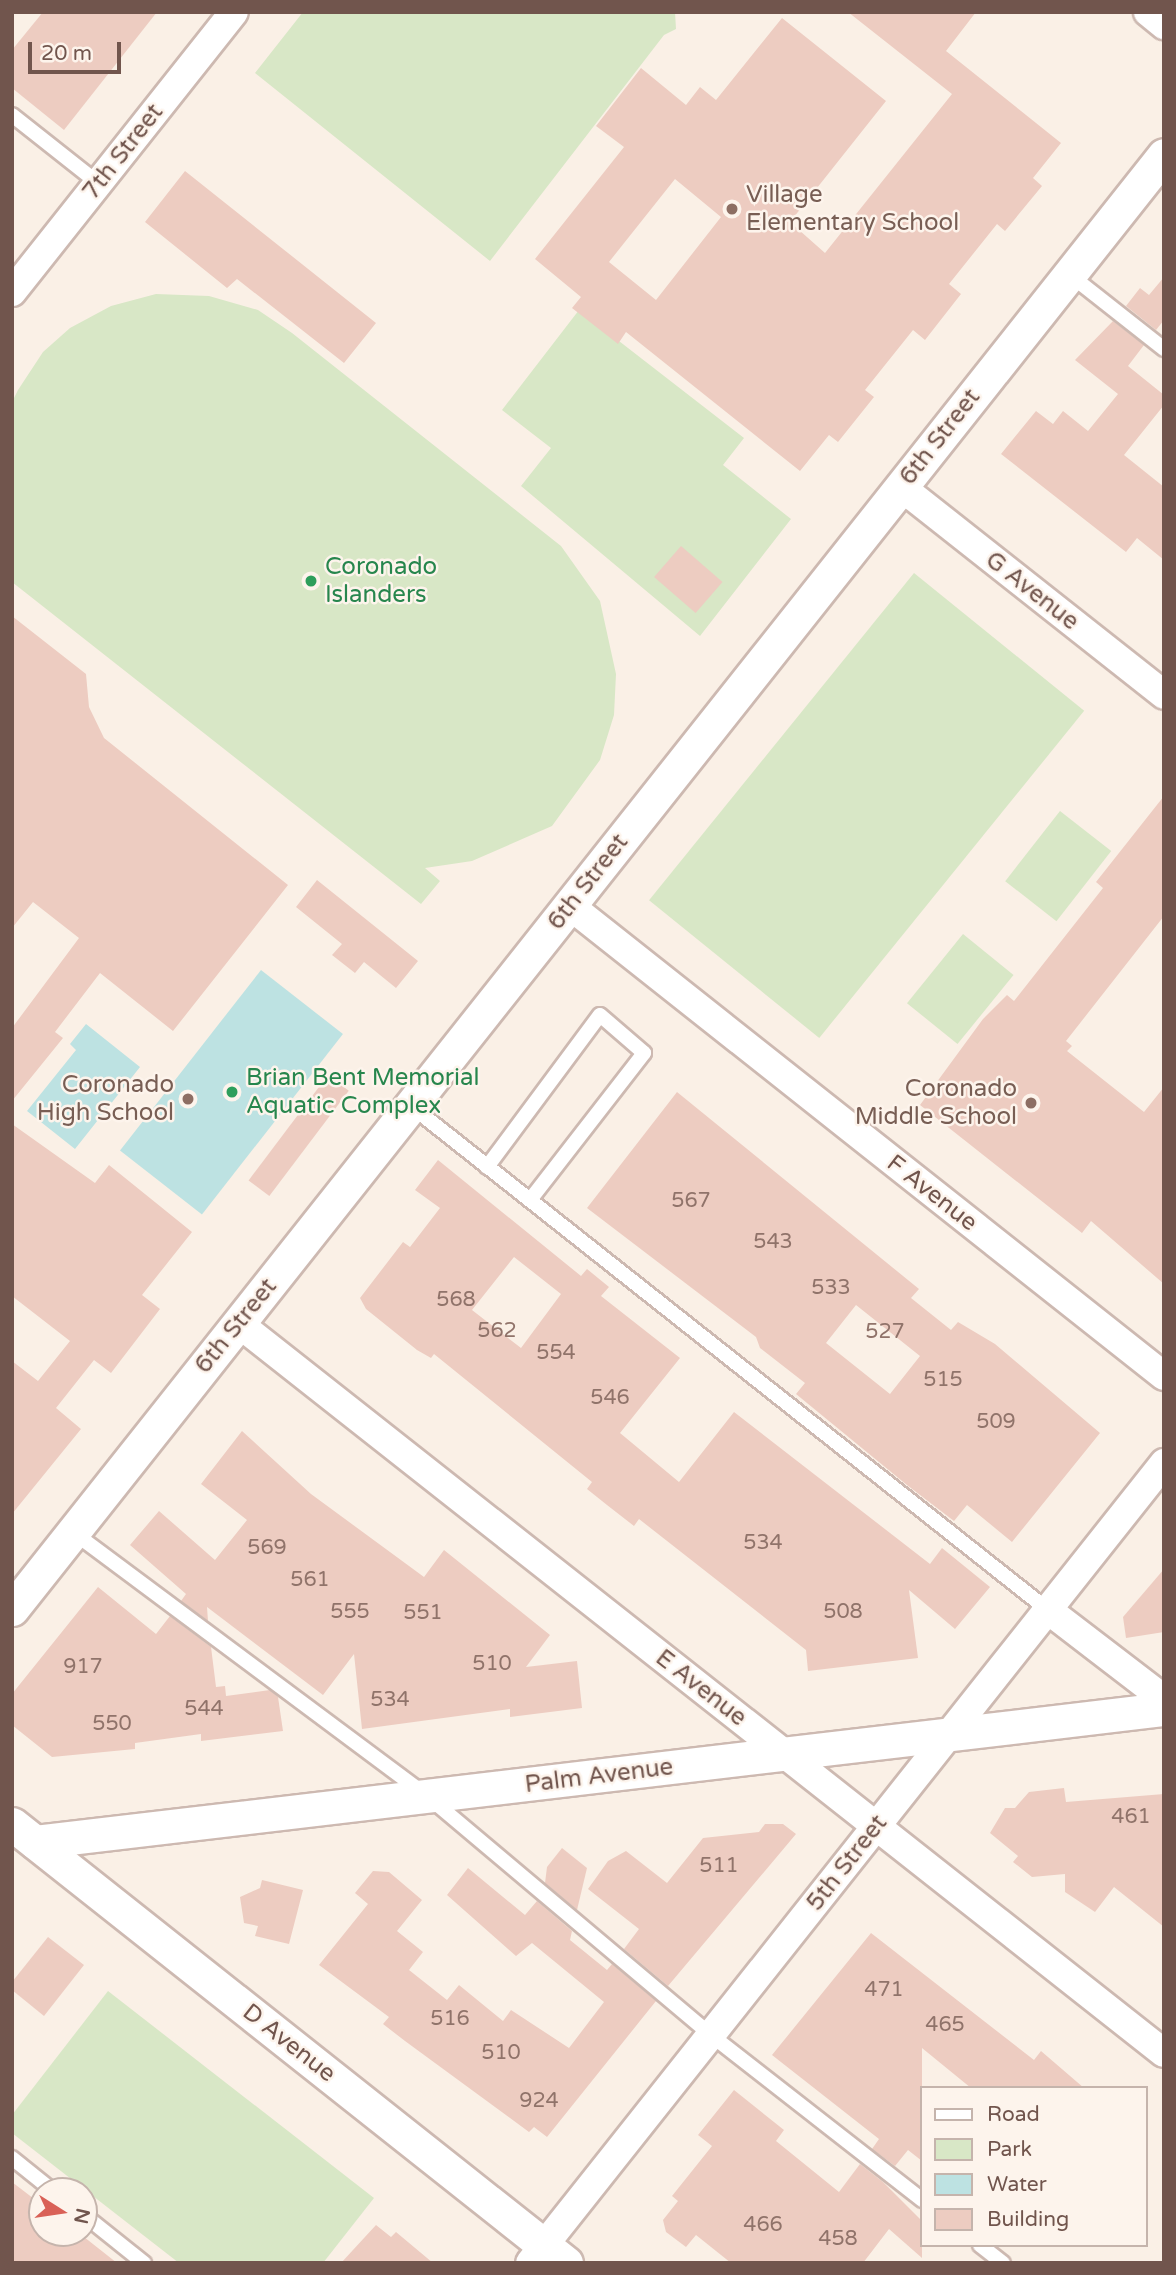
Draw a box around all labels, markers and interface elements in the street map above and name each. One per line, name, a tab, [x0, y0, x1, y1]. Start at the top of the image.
scale bar	[32, 28, 124, 72]
text: 20 m	[41, 41, 92, 66]
street label: 7th Street	[77, 98, 169, 206]
place label: Village Elementary School	[746, 181, 959, 237]
marker: Village Elementary School	[724, 201, 740, 217]
street label: 6th Street	[894, 383, 986, 491]
street label: G Avenue	[980, 546, 1084, 636]
place label: Coronado Islanders	[325, 553, 437, 609]
marker: Coronado Islanders	[303, 573, 319, 589]
street label: 6th Street	[542, 828, 634, 936]
place label: Brian Bent Memorial Aquatic Complex	[246, 1064, 479, 1120]
place label: Coronado High School	[37, 1071, 174, 1127]
place label: Coronado Middle School	[855, 1075, 1017, 1131]
marker: Brian Bent Memorial Aquatic Complex	[224, 1084, 240, 1100]
marker: Coronado High School	[180, 1091, 196, 1107]
marker: Coronado Middle School	[1023, 1095, 1039, 1111]
street label: F Avenue	[881, 1149, 983, 1237]
house number: 567	[671, 1188, 711, 1214]
house number: 543	[753, 1229, 793, 1255]
street label: 6th Street	[189, 1273, 283, 1379]
house number: 533	[811, 1275, 851, 1301]
house number: 568	[436, 1287, 476, 1313]
house number: 562	[477, 1318, 517, 1344]
house number: 527	[865, 1319, 905, 1345]
house number: 554	[536, 1340, 576, 1366]
house number: 515	[923, 1367, 963, 1393]
house number: 546	[590, 1385, 630, 1411]
house number: 509	[976, 1409, 1016, 1435]
house number: 534	[743, 1530, 783, 1556]
house number: 569	[247, 1535, 287, 1561]
house number: 561	[290, 1567, 330, 1593]
house number: 555	[330, 1599, 370, 1625]
house number: 508	[823, 1599, 863, 1625]
house number: 551	[403, 1600, 443, 1626]
street label: E Avenue	[650, 1644, 752, 1732]
house number: 510	[472, 1651, 512, 1677]
house number: 917	[63, 1654, 103, 1680]
house number: 534	[370, 1687, 410, 1713]
house number: 544	[184, 1696, 224, 1722]
house number: 550	[92, 1711, 132, 1737]
street label: Palm Avenue	[523, 1753, 675, 1799]
house number: 461	[1111, 1804, 1151, 1830]
street label: 5th Street	[801, 1809, 893, 1917]
house number: 511	[699, 1853, 739, 1879]
house number: 471	[864, 1977, 904, 2003]
street label: D Avenue	[237, 1998, 341, 2088]
house number: 516	[430, 2006, 470, 2032]
house number: 465	[925, 2012, 965, 2038]
house number: 510	[481, 2040, 521, 2066]
legend	[920, 2086, 1148, 2247]
house number: 924	[519, 2088, 559, 2114]
text: Road	[987, 2102, 1040, 2127]
text: Park	[987, 2137, 1032, 2162]
text: Water	[987, 2172, 1047, 2197]
north arrow	[28, 2177, 98, 2247]
text: N	[69, 2206, 94, 2226]
text: Building	[987, 2207, 1069, 2232]
house number: 466	[743, 2212, 783, 2238]
house number: 458	[818, 2226, 858, 2252]

